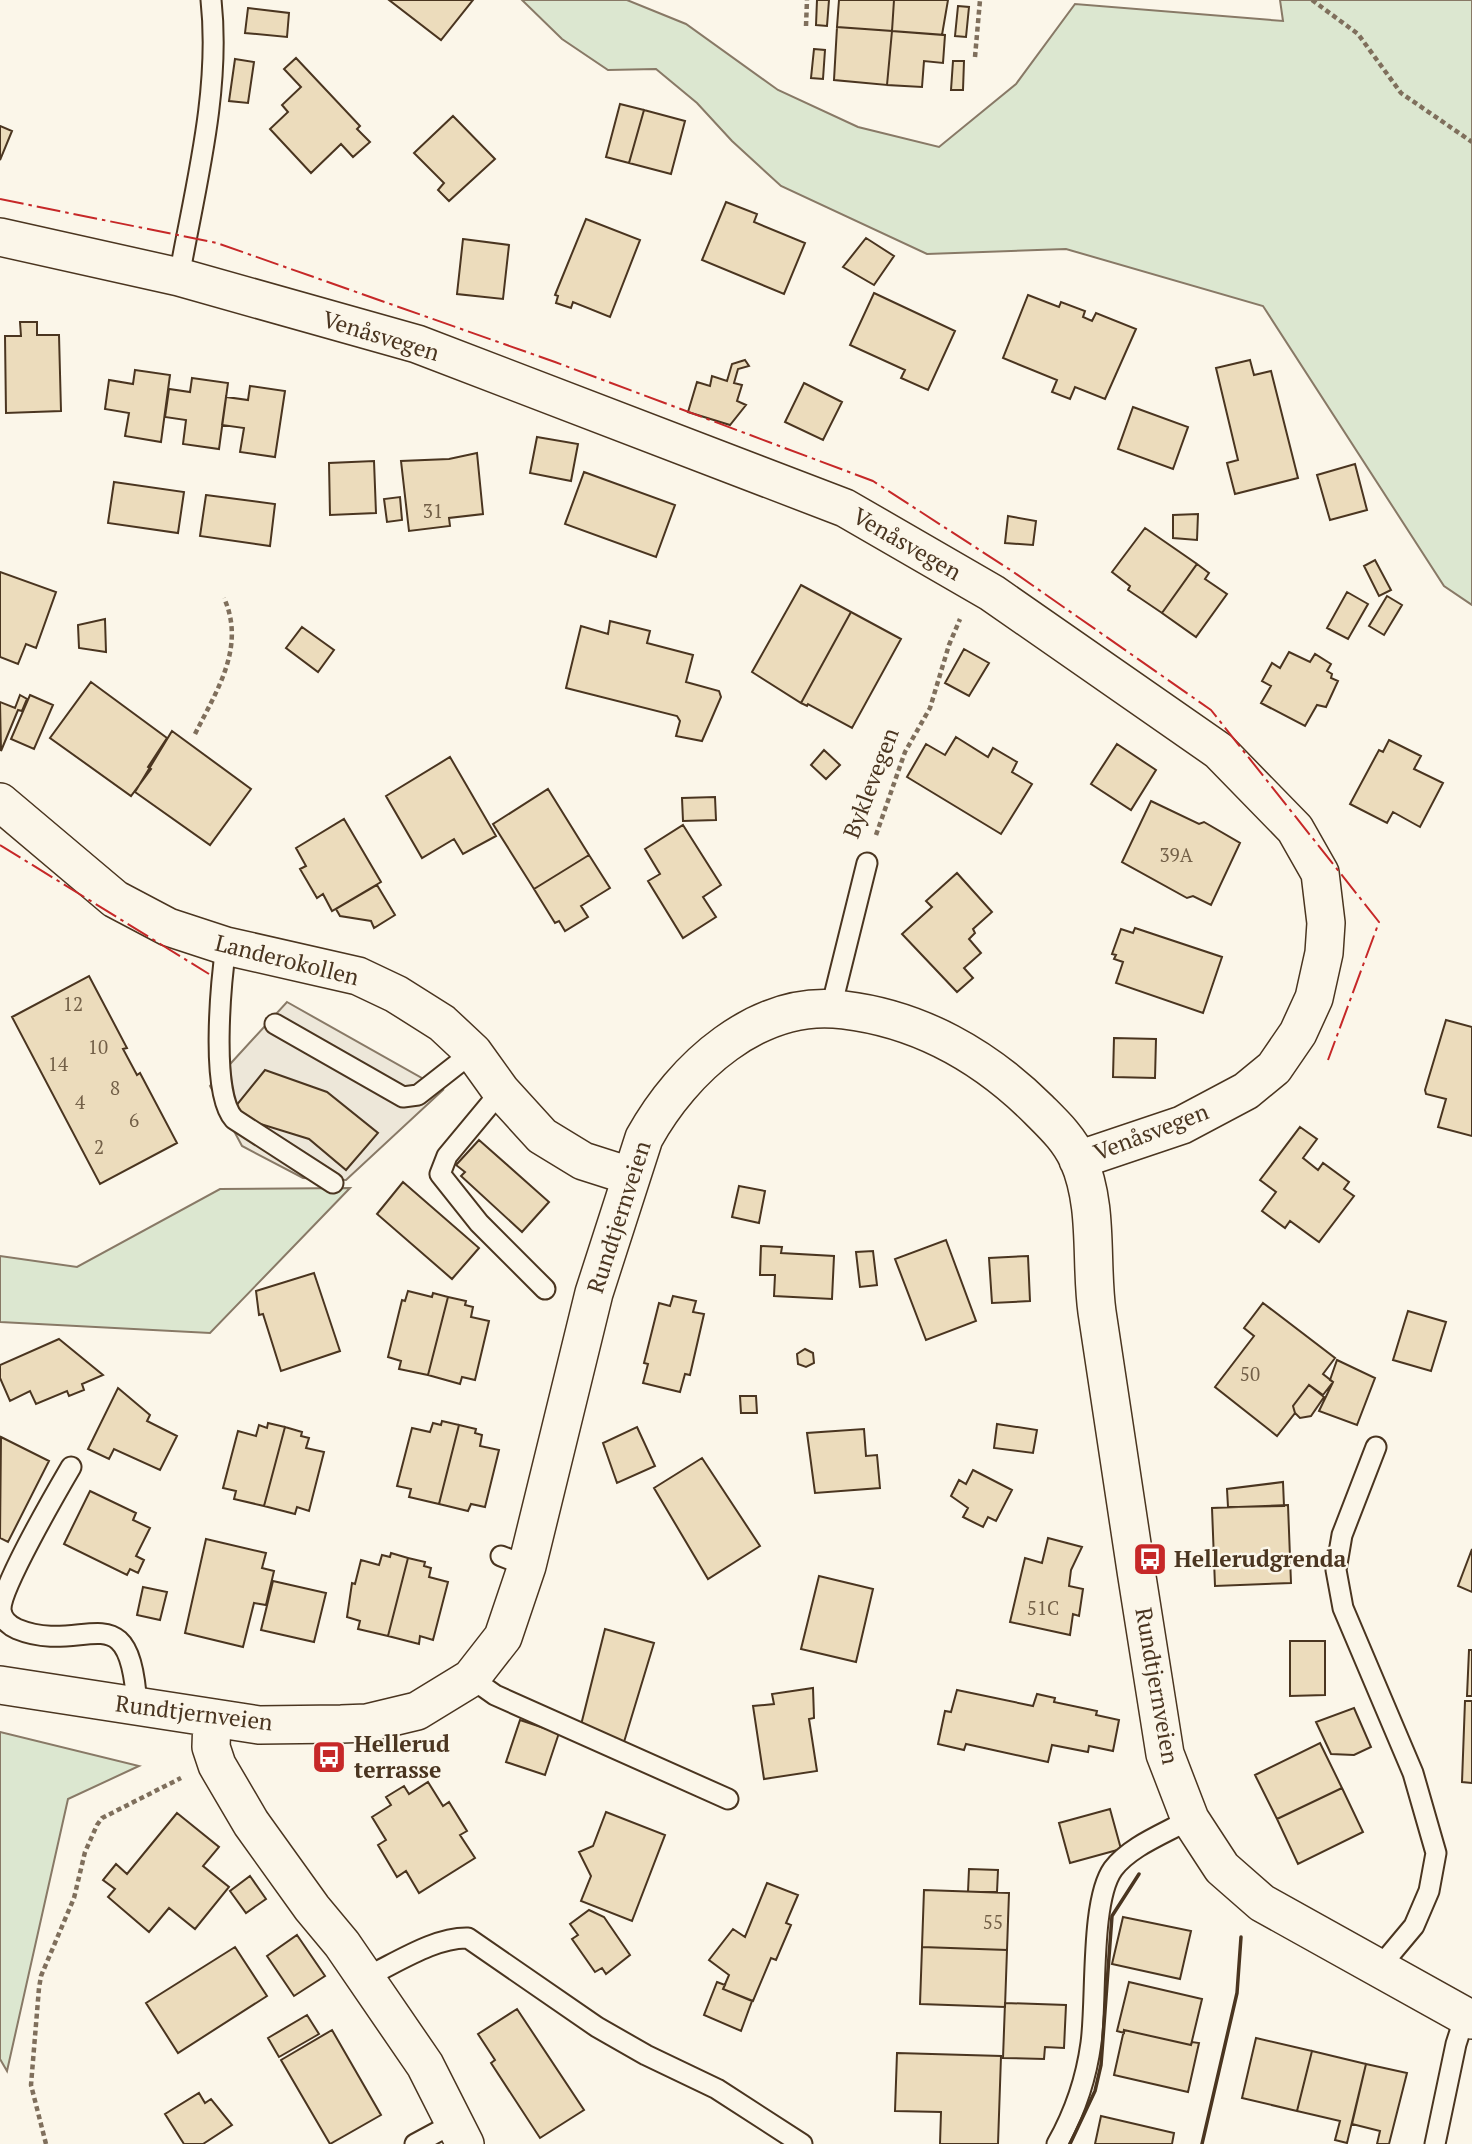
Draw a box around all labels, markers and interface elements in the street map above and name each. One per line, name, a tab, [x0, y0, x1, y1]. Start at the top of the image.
street label: Venåsvegen	[319, 303, 444, 368]
house number: 31	[423, 498, 443, 523]
street label: Venåsvegen	[847, 500, 968, 587]
street label: Byklevegen	[835, 723, 906, 842]
house number: 39A	[1159, 842, 1193, 867]
street label: Landerokollen	[212, 927, 363, 992]
house number: 12	[63, 991, 83, 1016]
house number: 10	[88, 1034, 108, 1059]
house number: 14	[48, 1051, 69, 1076]
house number: 8	[110, 1075, 120, 1100]
house number: 4	[75, 1089, 86, 1114]
street label: Venåsvegen	[1089, 1095, 1213, 1168]
house number: 6	[129, 1107, 139, 1132]
house number: 2	[94, 1134, 104, 1159]
street label: Rundtjernveien	[579, 1136, 658, 1297]
house number: 50	[1240, 1361, 1260, 1386]
bus stop icon: Hellerudgrenda	[1131, 1540, 1169, 1578]
place label: Hellerudgrenda	[1174, 1543, 1346, 1574]
house number: 51C	[1027, 1595, 1059, 1620]
street label: Rundtjernveien	[1128, 1605, 1187, 1767]
street label: Rundtjernveien	[114, 1687, 275, 1738]
place label: Hellerud terrasse	[354, 1728, 450, 1785]
bus stop icon: Hellerud terrasse	[310, 1738, 348, 1776]
house number: 55	[983, 1909, 1003, 1934]

